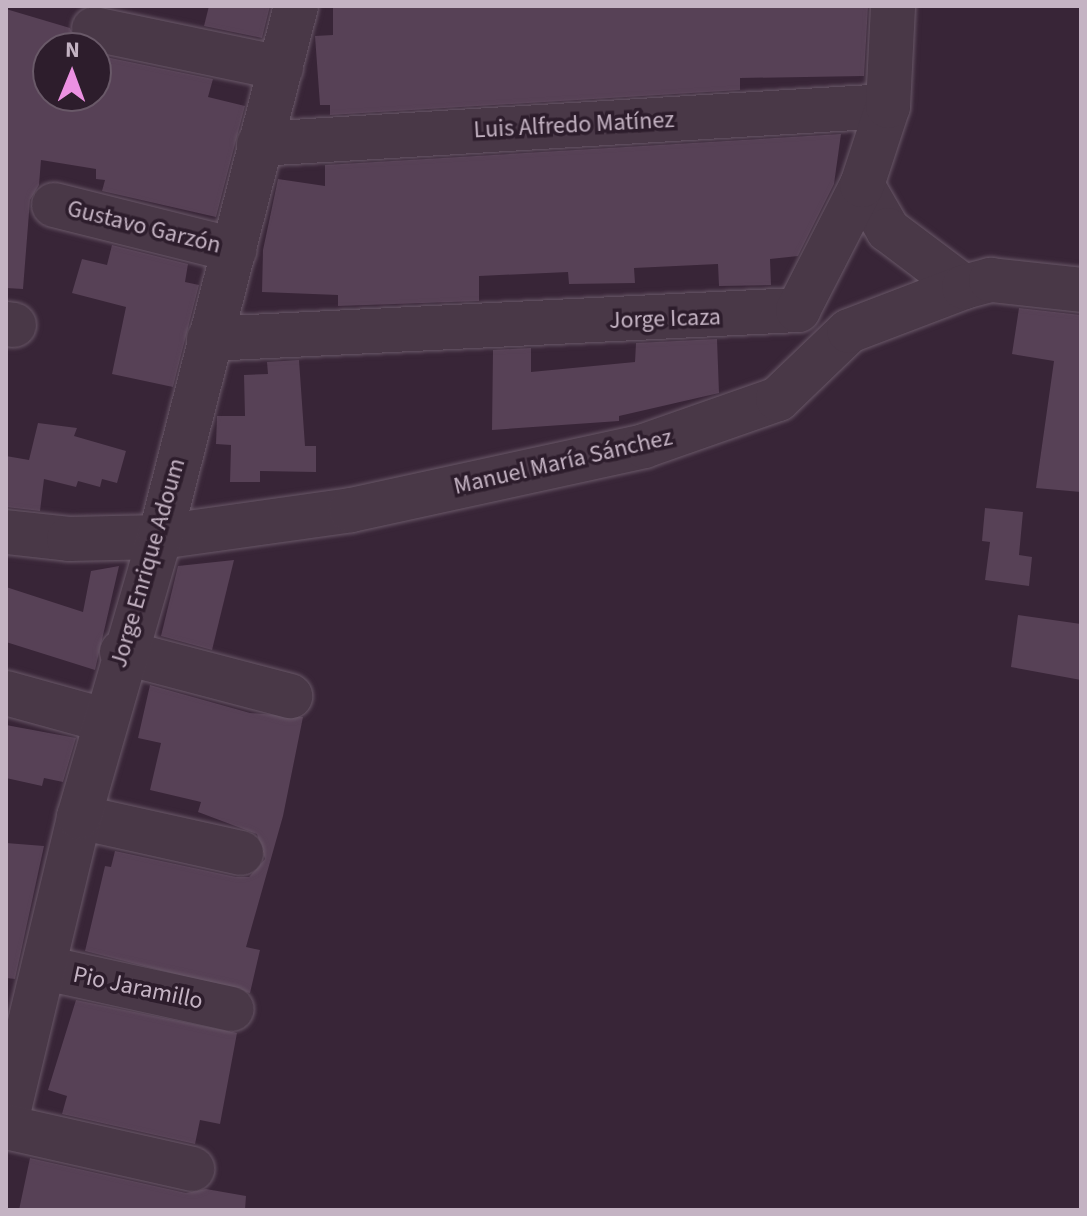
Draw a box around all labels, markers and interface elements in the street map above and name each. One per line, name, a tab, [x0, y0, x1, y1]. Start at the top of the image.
north arrow	[32, 32, 112, 112]
text: N	[65, 34, 80, 66]
street label: Luis Alfredo Matínez	[473, 105, 675, 145]
street label: Gustavo Garzón	[64, 194, 224, 260]
street label: Jorge Icaza	[609, 303, 721, 335]
street label: Manuel María Sánchez	[451, 423, 675, 501]
street label: Jorge Enrique Adoum	[104, 455, 192, 671]
street label: Pio Jaramillo	[71, 960, 205, 1016]

